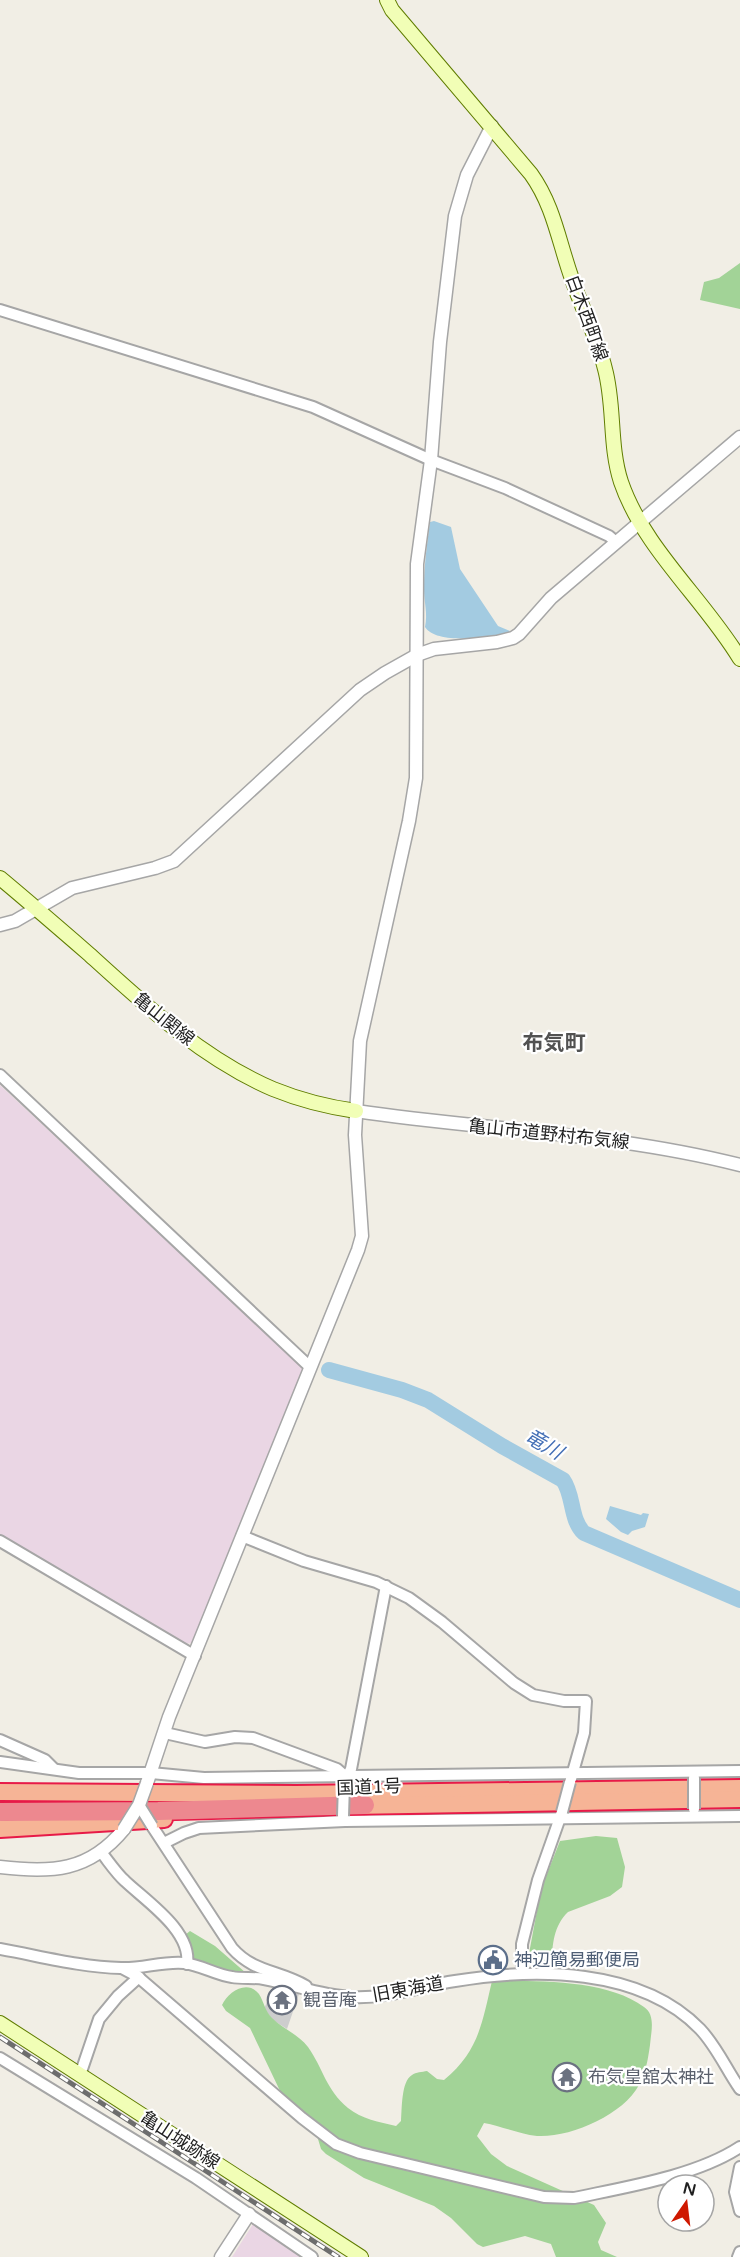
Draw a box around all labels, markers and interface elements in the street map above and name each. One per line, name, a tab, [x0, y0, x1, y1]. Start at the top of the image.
street label: 白木西町線	[561, 272, 613, 364]
street label: 亀山関線	[129, 988, 199, 1050]
district label: 布気町	[523, 1031, 586, 1056]
street label: 亀山市道野村布気線	[467, 1115, 631, 1153]
water label: 竜川	[520, 1424, 569, 1466]
street label: 国道1号	[336, 1775, 402, 1799]
public building icon: 神辺簡易郵便局	[477, 1944, 509, 1976]
place label: 神辺簡易郵便局	[514, 1949, 640, 1971]
street label: 旧東海道	[371, 1972, 445, 2006]
temple icon: 観音庵	[266, 1984, 298, 2016]
place label: 観音庵	[303, 1989, 357, 2011]
temple icon: 布気皇舘太神社	[551, 2061, 583, 2093]
place label: 布気皇舘太神社	[588, 2066, 714, 2088]
street label: 亀山城跡線	[136, 2106, 224, 2174]
north arrow	[656, 2173, 716, 2233]
text: N	[681, 2178, 698, 2201]

